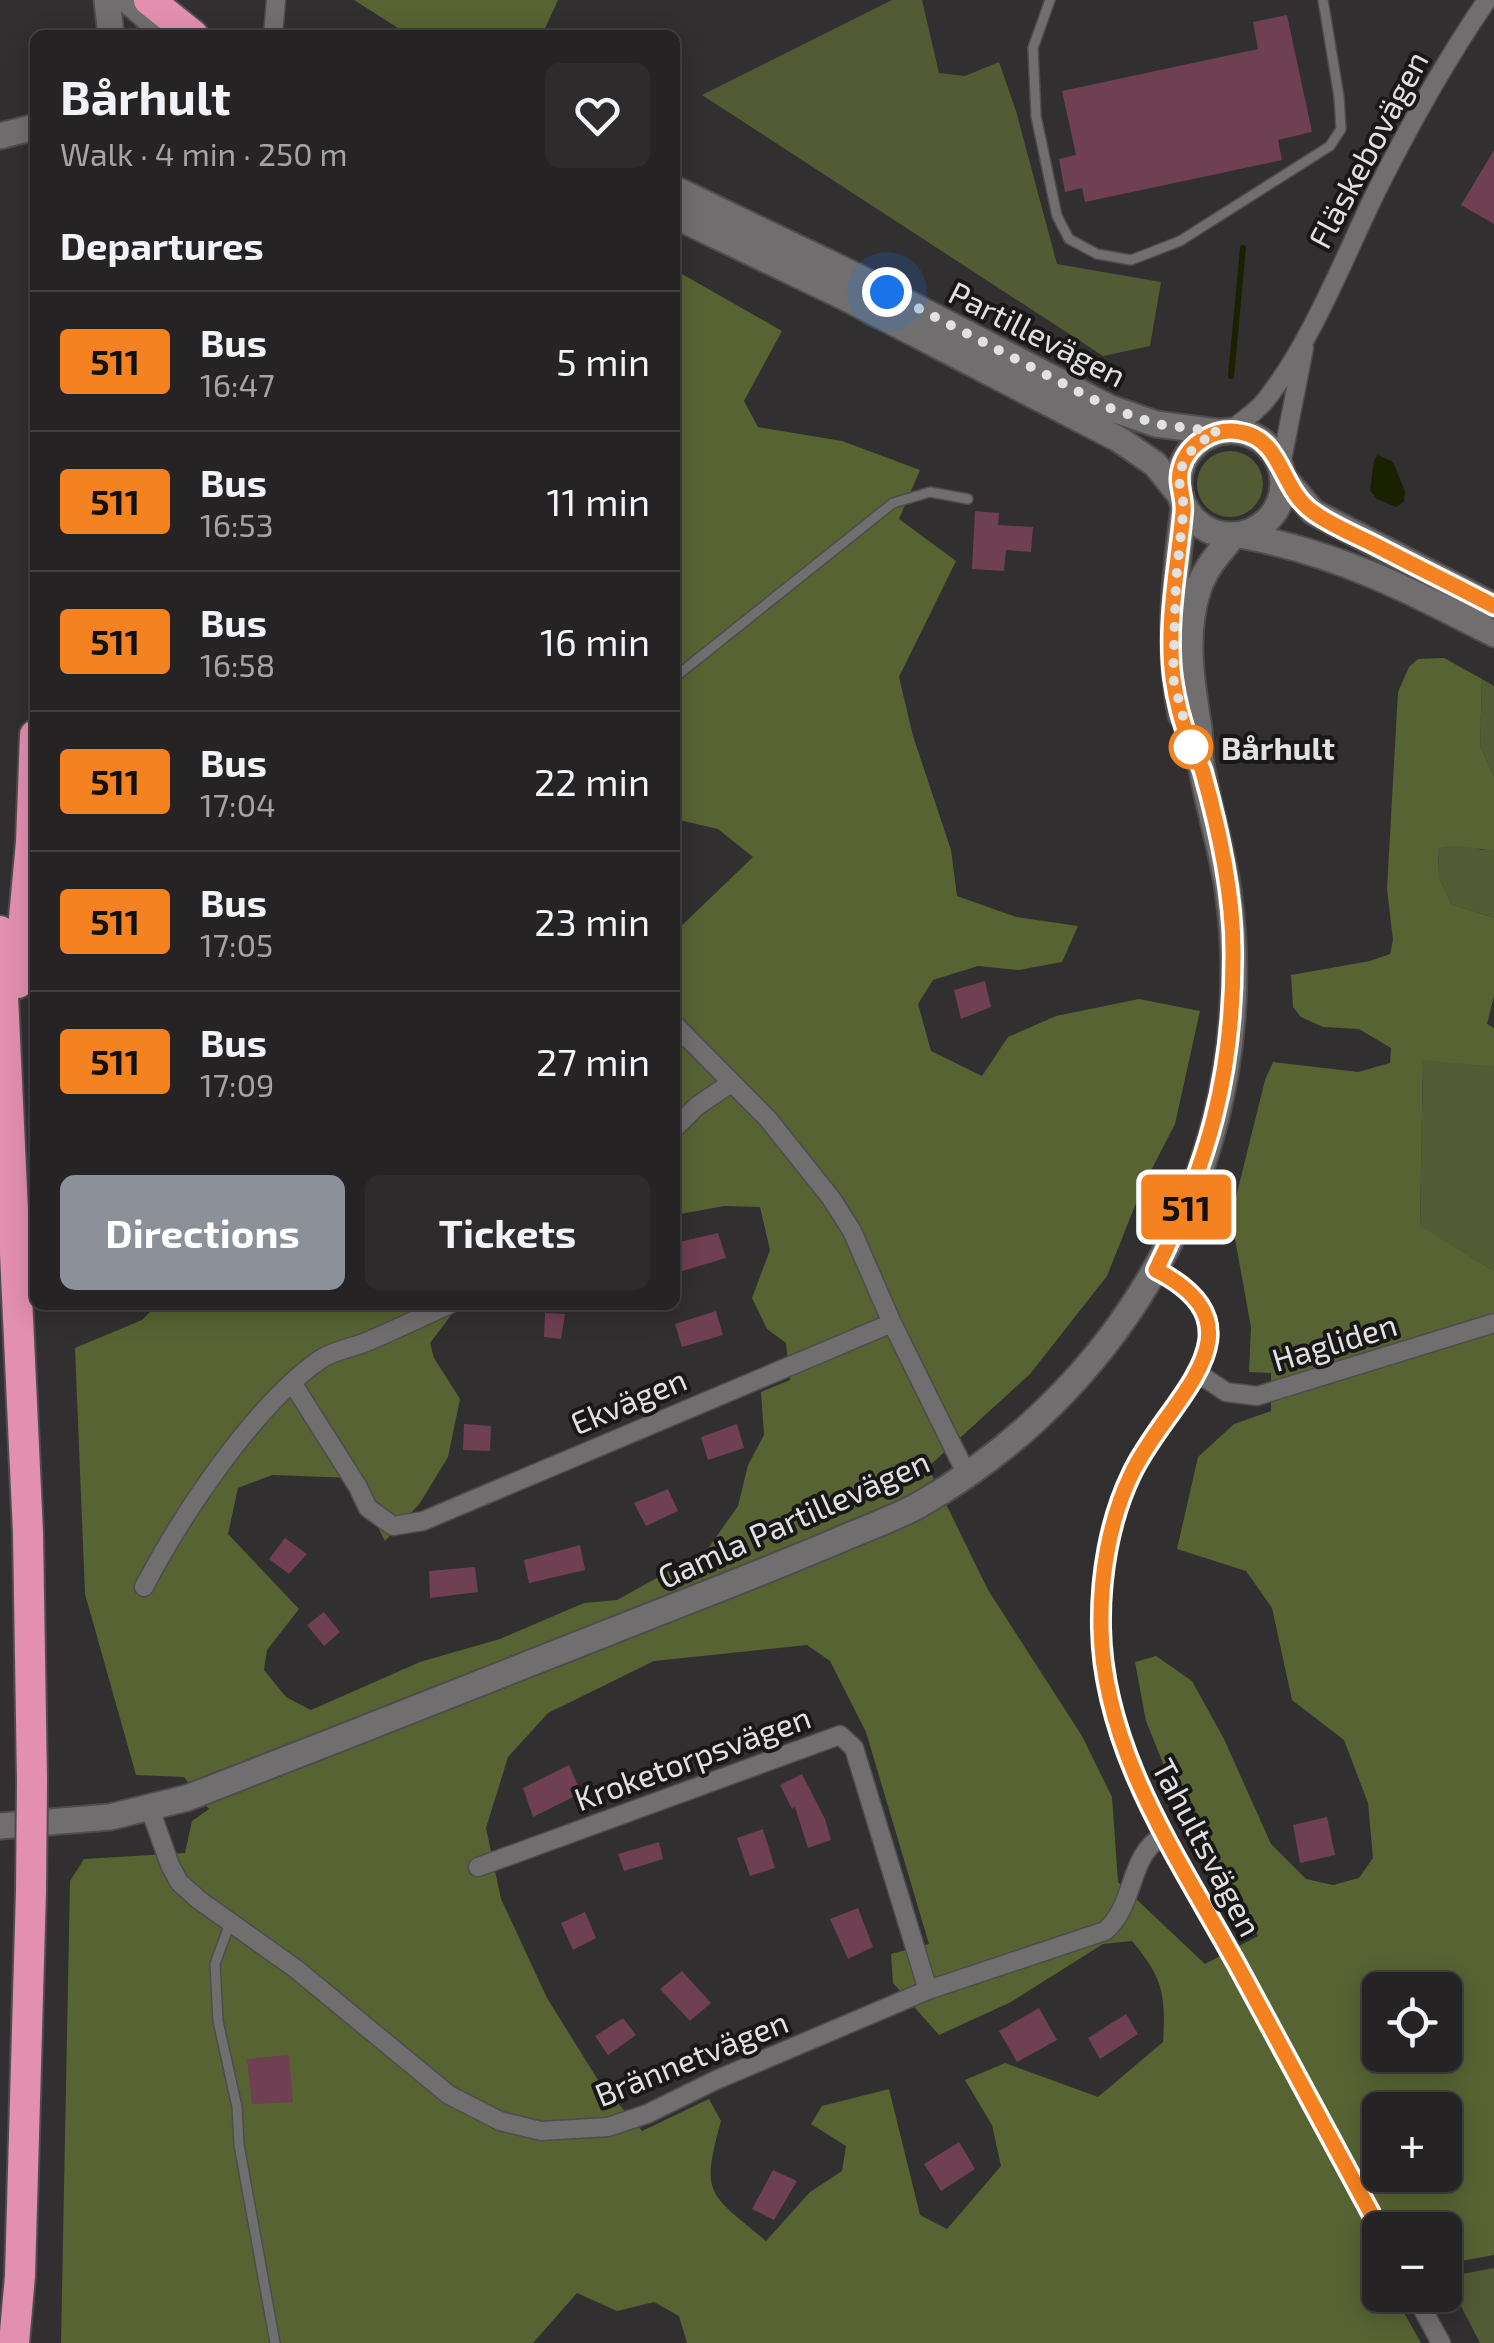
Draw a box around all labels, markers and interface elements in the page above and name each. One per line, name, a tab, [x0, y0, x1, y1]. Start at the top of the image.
street label: Fläskebovägen	[1299, 44, 1435, 254]
button: heart	[545, 63, 650, 168]
text: Bårhult	[60, 67, 231, 125]
text: Walk · 4 min · 250 m	[60, 134, 348, 172]
text: Departures	[60, 222, 264, 268]
your location	[862, 267, 912, 317]
street label: Partillevägen	[943, 272, 1133, 394]
text: Bus	[200, 319, 267, 365]
text: 5 min	[556, 338, 650, 384]
text: 511	[90, 340, 140, 382]
text: 16:47	[200, 365, 275, 403]
text: Bus	[200, 459, 267, 505]
text: 11 min	[546, 478, 650, 524]
text: 511	[90, 480, 140, 522]
text: 16:53	[200, 505, 274, 543]
text: Bus	[200, 599, 267, 645]
text: 16 min	[540, 618, 650, 664]
text: 511	[90, 620, 140, 662]
text: 16:58	[200, 645, 275, 683]
marker: Bårhult	[1170, 726, 1212, 768]
place label: Bårhult	[1221, 728, 1335, 766]
text: Bus	[200, 739, 267, 785]
text: 22 min	[534, 758, 650, 804]
text: 511	[90, 760, 140, 802]
text: 17:04	[200, 785, 276, 823]
text: Bus	[200, 879, 267, 925]
text: 23 min	[534, 898, 650, 944]
text: 511	[90, 900, 140, 942]
text: 17:05	[200, 925, 273, 963]
text: Bus	[200, 1019, 267, 1065]
text: 27 min	[536, 1038, 650, 1084]
text: 511	[90, 1040, 140, 1082]
text: 17:09	[200, 1065, 274, 1103]
line badge: 511	[1128, 1174, 1244, 1240]
button: Directions	[60, 1175, 345, 1290]
button: Tickets	[365, 1175, 650, 1290]
text: 511	[1161, 1186, 1211, 1228]
street label: Hagliden	[1267, 1304, 1401, 1378]
street label: Ekvägen	[564, 1359, 692, 1441]
street label: Gamla Partillevägen	[651, 1441, 935, 1595]
street label: Kroketorpsvägen	[569, 1697, 815, 1817]
street label: Tahultsvägen	[1145, 1752, 1271, 1942]
map controls	[1362, 1972, 1462, 2312]
button: locate	[1362, 1972, 1462, 2072]
street label: Brännetvägen	[589, 2001, 793, 2113]
button: +	[1362, 2092, 1462, 2192]
button: −	[1362, 2212, 1462, 2312]

